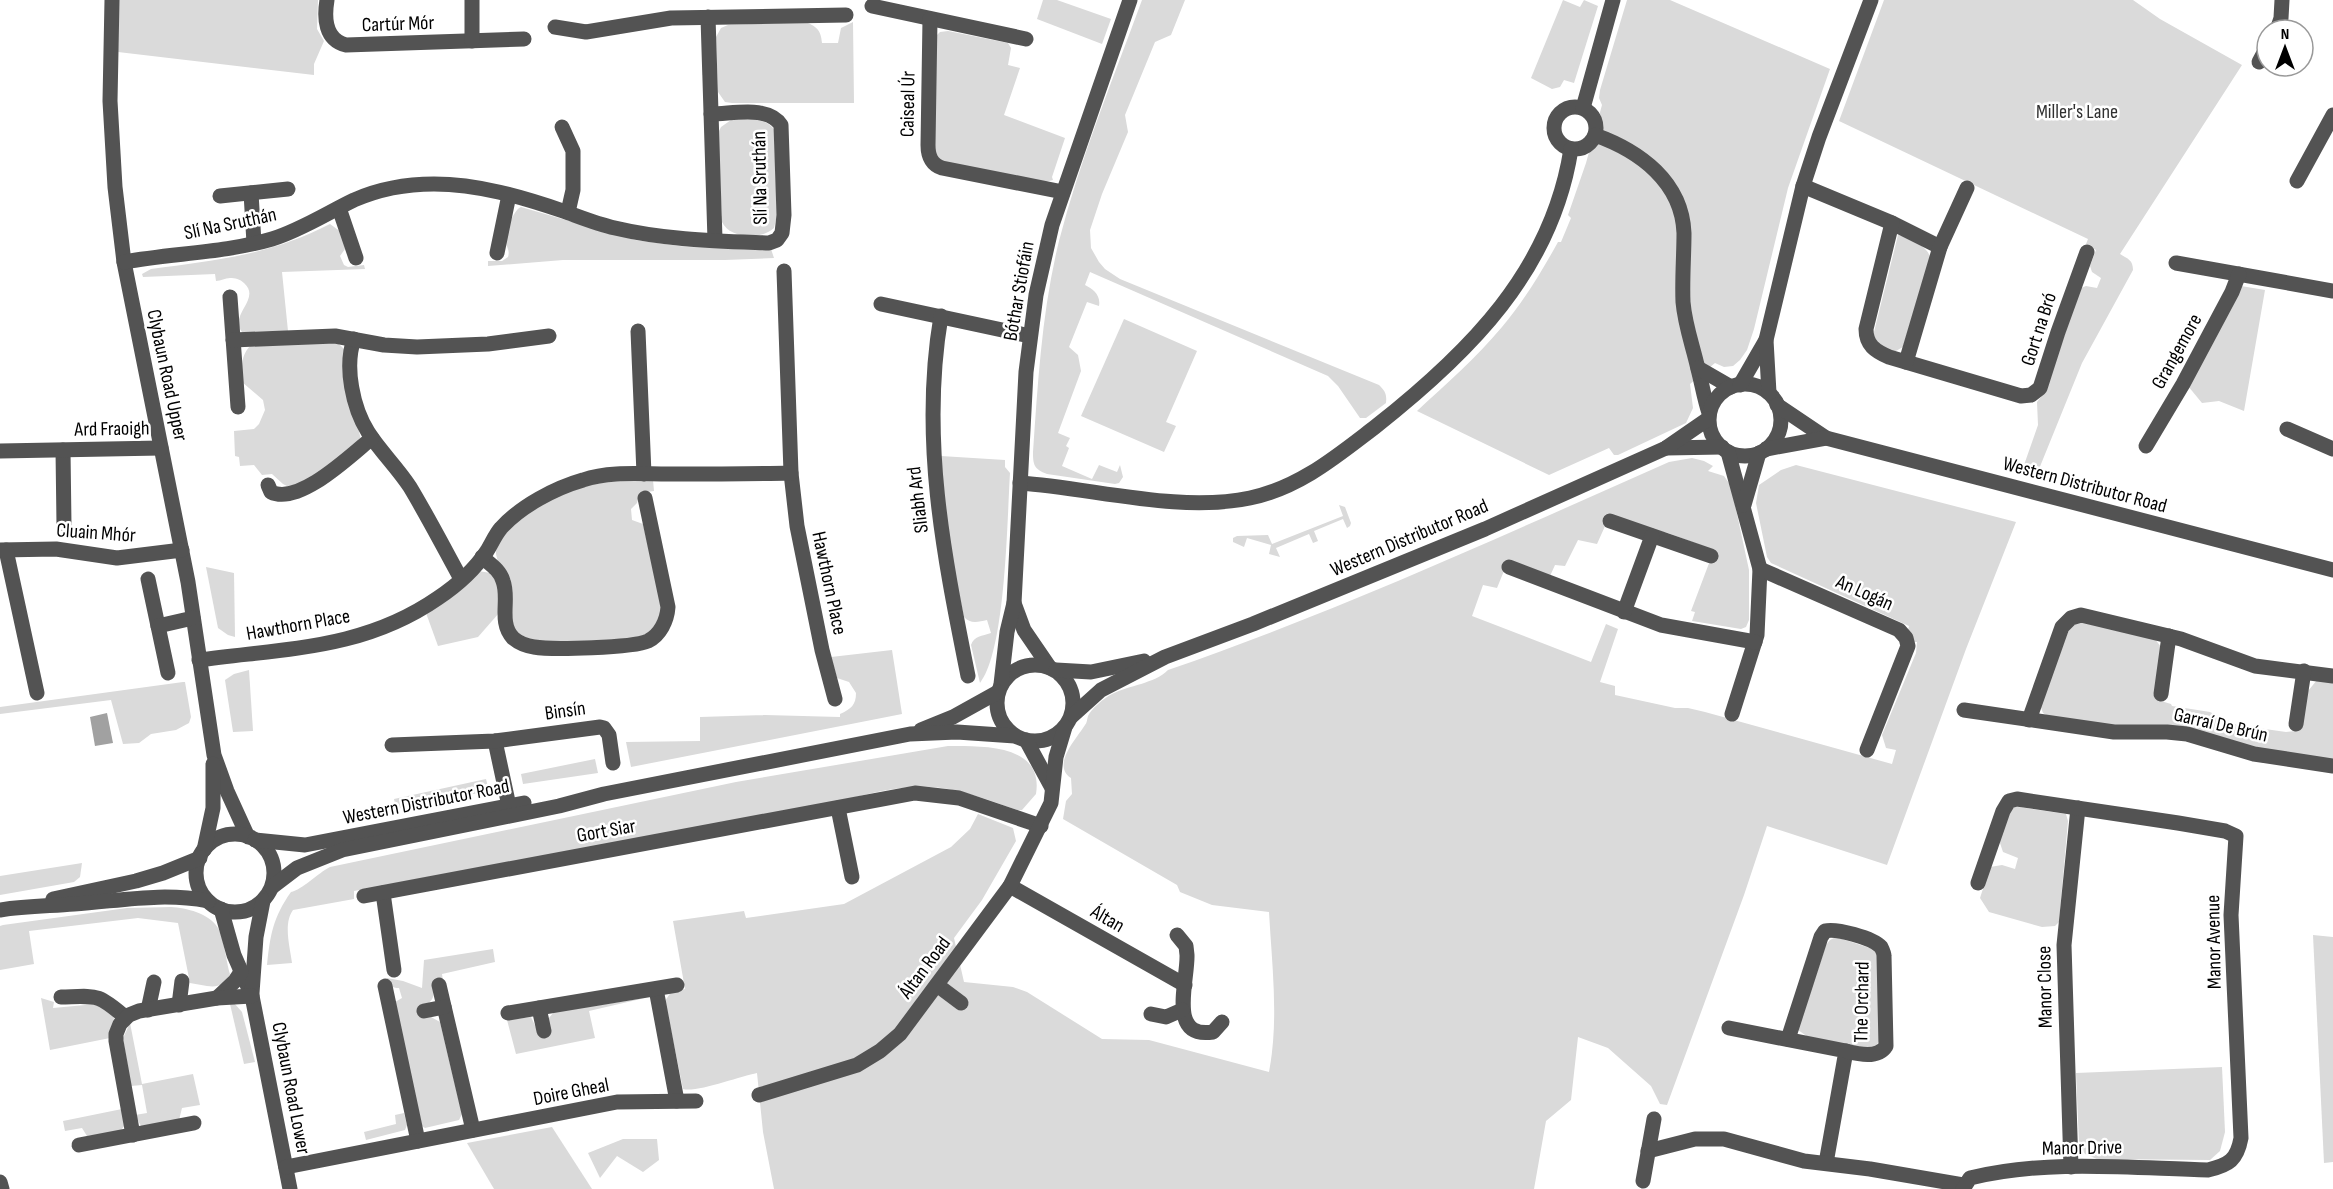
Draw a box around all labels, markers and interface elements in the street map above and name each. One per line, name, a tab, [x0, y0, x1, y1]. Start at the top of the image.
street label: Cartúr Mór	[361, 11, 435, 37]
north arrow	[2255, 18, 2315, 78]
text: N	[2281, 25, 2289, 44]
street label: Caiseal Úr	[895, 70, 921, 137]
park label: Miller's Lane	[2036, 100, 2118, 124]
street label: Slí Na Sruthán	[747, 131, 773, 225]
street label: Slí Na Sruthán	[182, 202, 279, 245]
street label: Bóthar Stiofáin	[998, 240, 1040, 343]
street label: Gort na Bró	[2016, 290, 2062, 369]
street label: Clybaun Road Upper	[141, 307, 193, 443]
street label: Grangemore	[2146, 310, 2207, 393]
street label: Ard Fraoigh	[73, 416, 150, 442]
street label: Western Distributor Road	[2000, 452, 2169, 518]
street label: Sliabh Ard	[902, 465, 934, 535]
street label: Western Distributor Road	[1327, 494, 1492, 582]
street label: Cluain Mhór	[55, 518, 137, 548]
street label: Hawthorn Place	[806, 529, 852, 637]
street label: An Logán	[1831, 569, 1897, 616]
street label: Hawthorn Place	[244, 604, 352, 646]
street label: Binsín	[543, 696, 587, 726]
street label: Garraí De Brún	[2171, 702, 2270, 747]
street label: Western Distributor Road	[341, 774, 511, 830]
street label: Gort Siar	[575, 814, 638, 848]
street label: Manor Avenue	[2201, 895, 2227, 989]
street label: Áltan	[1086, 899, 1129, 938]
street label: Áltan Road	[893, 932, 956, 1004]
street label: Manor Close	[2032, 946, 2058, 1028]
street label: The Orchard	[1849, 961, 1875, 1043]
street label: Clybaun Road Lower	[266, 1020, 316, 1157]
street label: Doire Gheal	[531, 1073, 611, 1111]
street label: Manor Drive	[2042, 1135, 2122, 1161]

